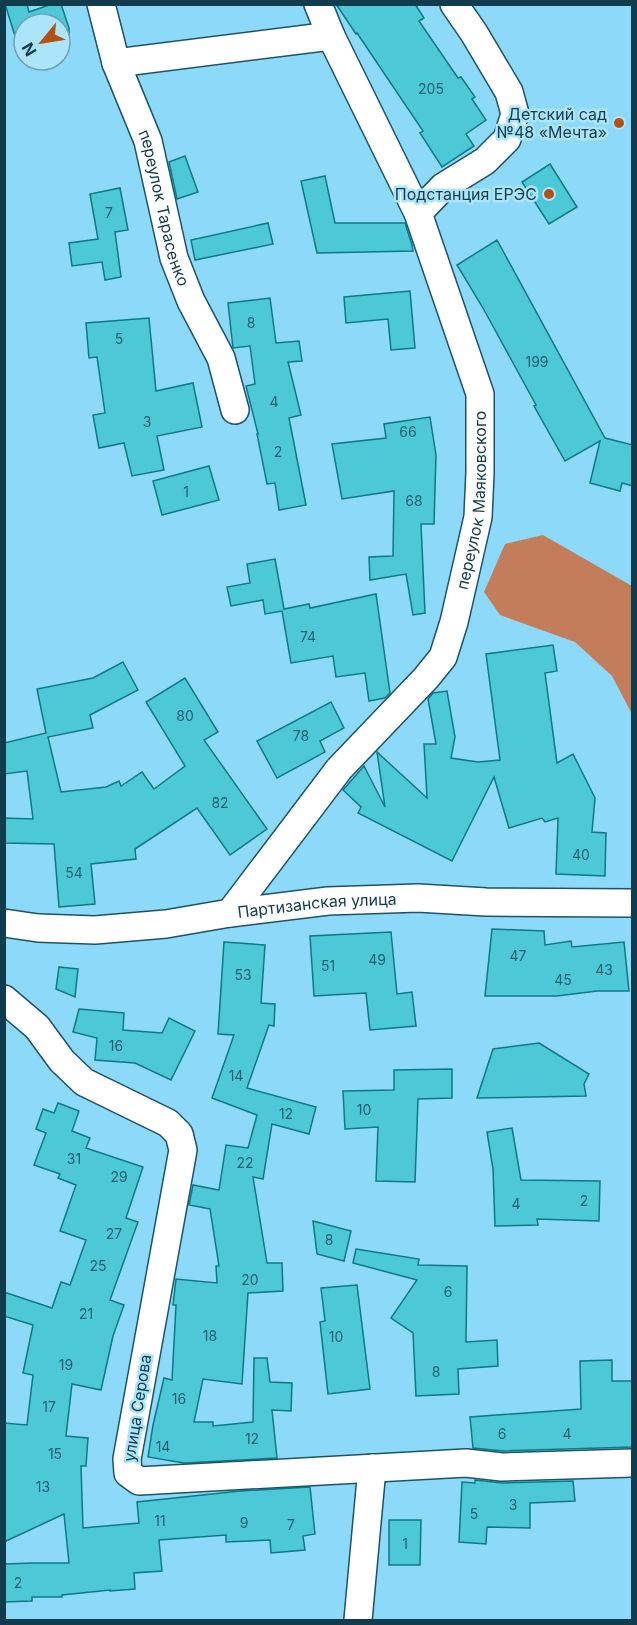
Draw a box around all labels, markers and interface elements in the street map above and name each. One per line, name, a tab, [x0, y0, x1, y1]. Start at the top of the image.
north arrow	[12, 12, 72, 72]
text: N	[17, 39, 41, 60]
house number: 205	[418, 80, 444, 97]
place label: Детский сад №48 «Мечта»	[497, 104, 607, 142]
marker: Детский сад №48 «Мечта»	[612, 116, 626, 130]
street label: переулок Тарасенко	[134, 127, 194, 289]
place label: Подстанция ЕРЭС	[395, 184, 537, 204]
marker: Подстанция ЕРЭС	[542, 187, 556, 201]
house number: 7	[105, 204, 113, 221]
house number: 8	[247, 314, 255, 331]
house number: 5	[115, 330, 123, 347]
house number: 199	[525, 353, 549, 370]
house number: 4	[269, 393, 279, 410]
street label: переулок Маяковского	[452, 411, 490, 591]
house number: 3	[143, 413, 151, 430]
house number: 66	[399, 423, 417, 440]
house number: 2	[274, 443, 282, 460]
house number: 1	[183, 483, 189, 500]
house number: 68	[405, 492, 423, 509]
house number: 74	[300, 628, 316, 645]
house number: 80	[176, 707, 194, 724]
house number: 78	[293, 727, 309, 744]
house number: 82	[211, 794, 229, 811]
house number: 40	[572, 846, 590, 863]
house number: 54	[65, 864, 83, 881]
street label: Партизанская улица	[236, 889, 397, 922]
house number: 47	[510, 947, 527, 964]
house number: 49	[368, 951, 386, 968]
house number: 51	[321, 957, 335, 974]
house number: 43	[595, 961, 613, 978]
house number: 53	[234, 966, 252, 983]
house number: 45	[554, 971, 572, 988]
house number: 16	[109, 1037, 123, 1054]
house number: 14	[229, 1067, 243, 1084]
house number: 10	[357, 1101, 371, 1118]
house number: 12	[279, 1105, 293, 1122]
house number: 31	[67, 1150, 81, 1167]
house number: 22	[236, 1154, 254, 1171]
house number: 29	[110, 1168, 128, 1185]
house number: 2	[580, 1192, 588, 1209]
house number: 4	[511, 1195, 521, 1212]
house number: 27	[106, 1225, 122, 1242]
house number: 8	[325, 1231, 333, 1248]
house number: 25	[89, 1257, 107, 1274]
house number: 20	[241, 1271, 259, 1288]
house number: 6	[444, 1283, 452, 1300]
house number: 21	[79, 1305, 93, 1322]
house number: 18	[203, 1327, 217, 1344]
house number: 10	[329, 1328, 343, 1345]
street label: улица Серова	[119, 1353, 155, 1463]
house number: 19	[59, 1356, 73, 1373]
house number: 8	[432, 1363, 440, 1380]
house number: 16	[172, 1390, 186, 1407]
house number: 17	[42, 1398, 56, 1415]
house number: 6	[498, 1425, 506, 1442]
house number: 4	[562, 1425, 572, 1442]
house number: 12	[245, 1430, 259, 1447]
house number: 14	[156, 1438, 170, 1455]
house number: 15	[48, 1445, 62, 1462]
house number: 13	[36, 1478, 50, 1495]
house number: 3	[509, 1496, 517, 1513]
house number: 5	[470, 1505, 478, 1522]
house number: 11	[154, 1512, 166, 1529]
house number: 9	[240, 1514, 248, 1531]
house number: 7	[287, 1516, 295, 1533]
house number: 1	[402, 1535, 408, 1552]
house number: 2	[14, 1574, 22, 1591]

